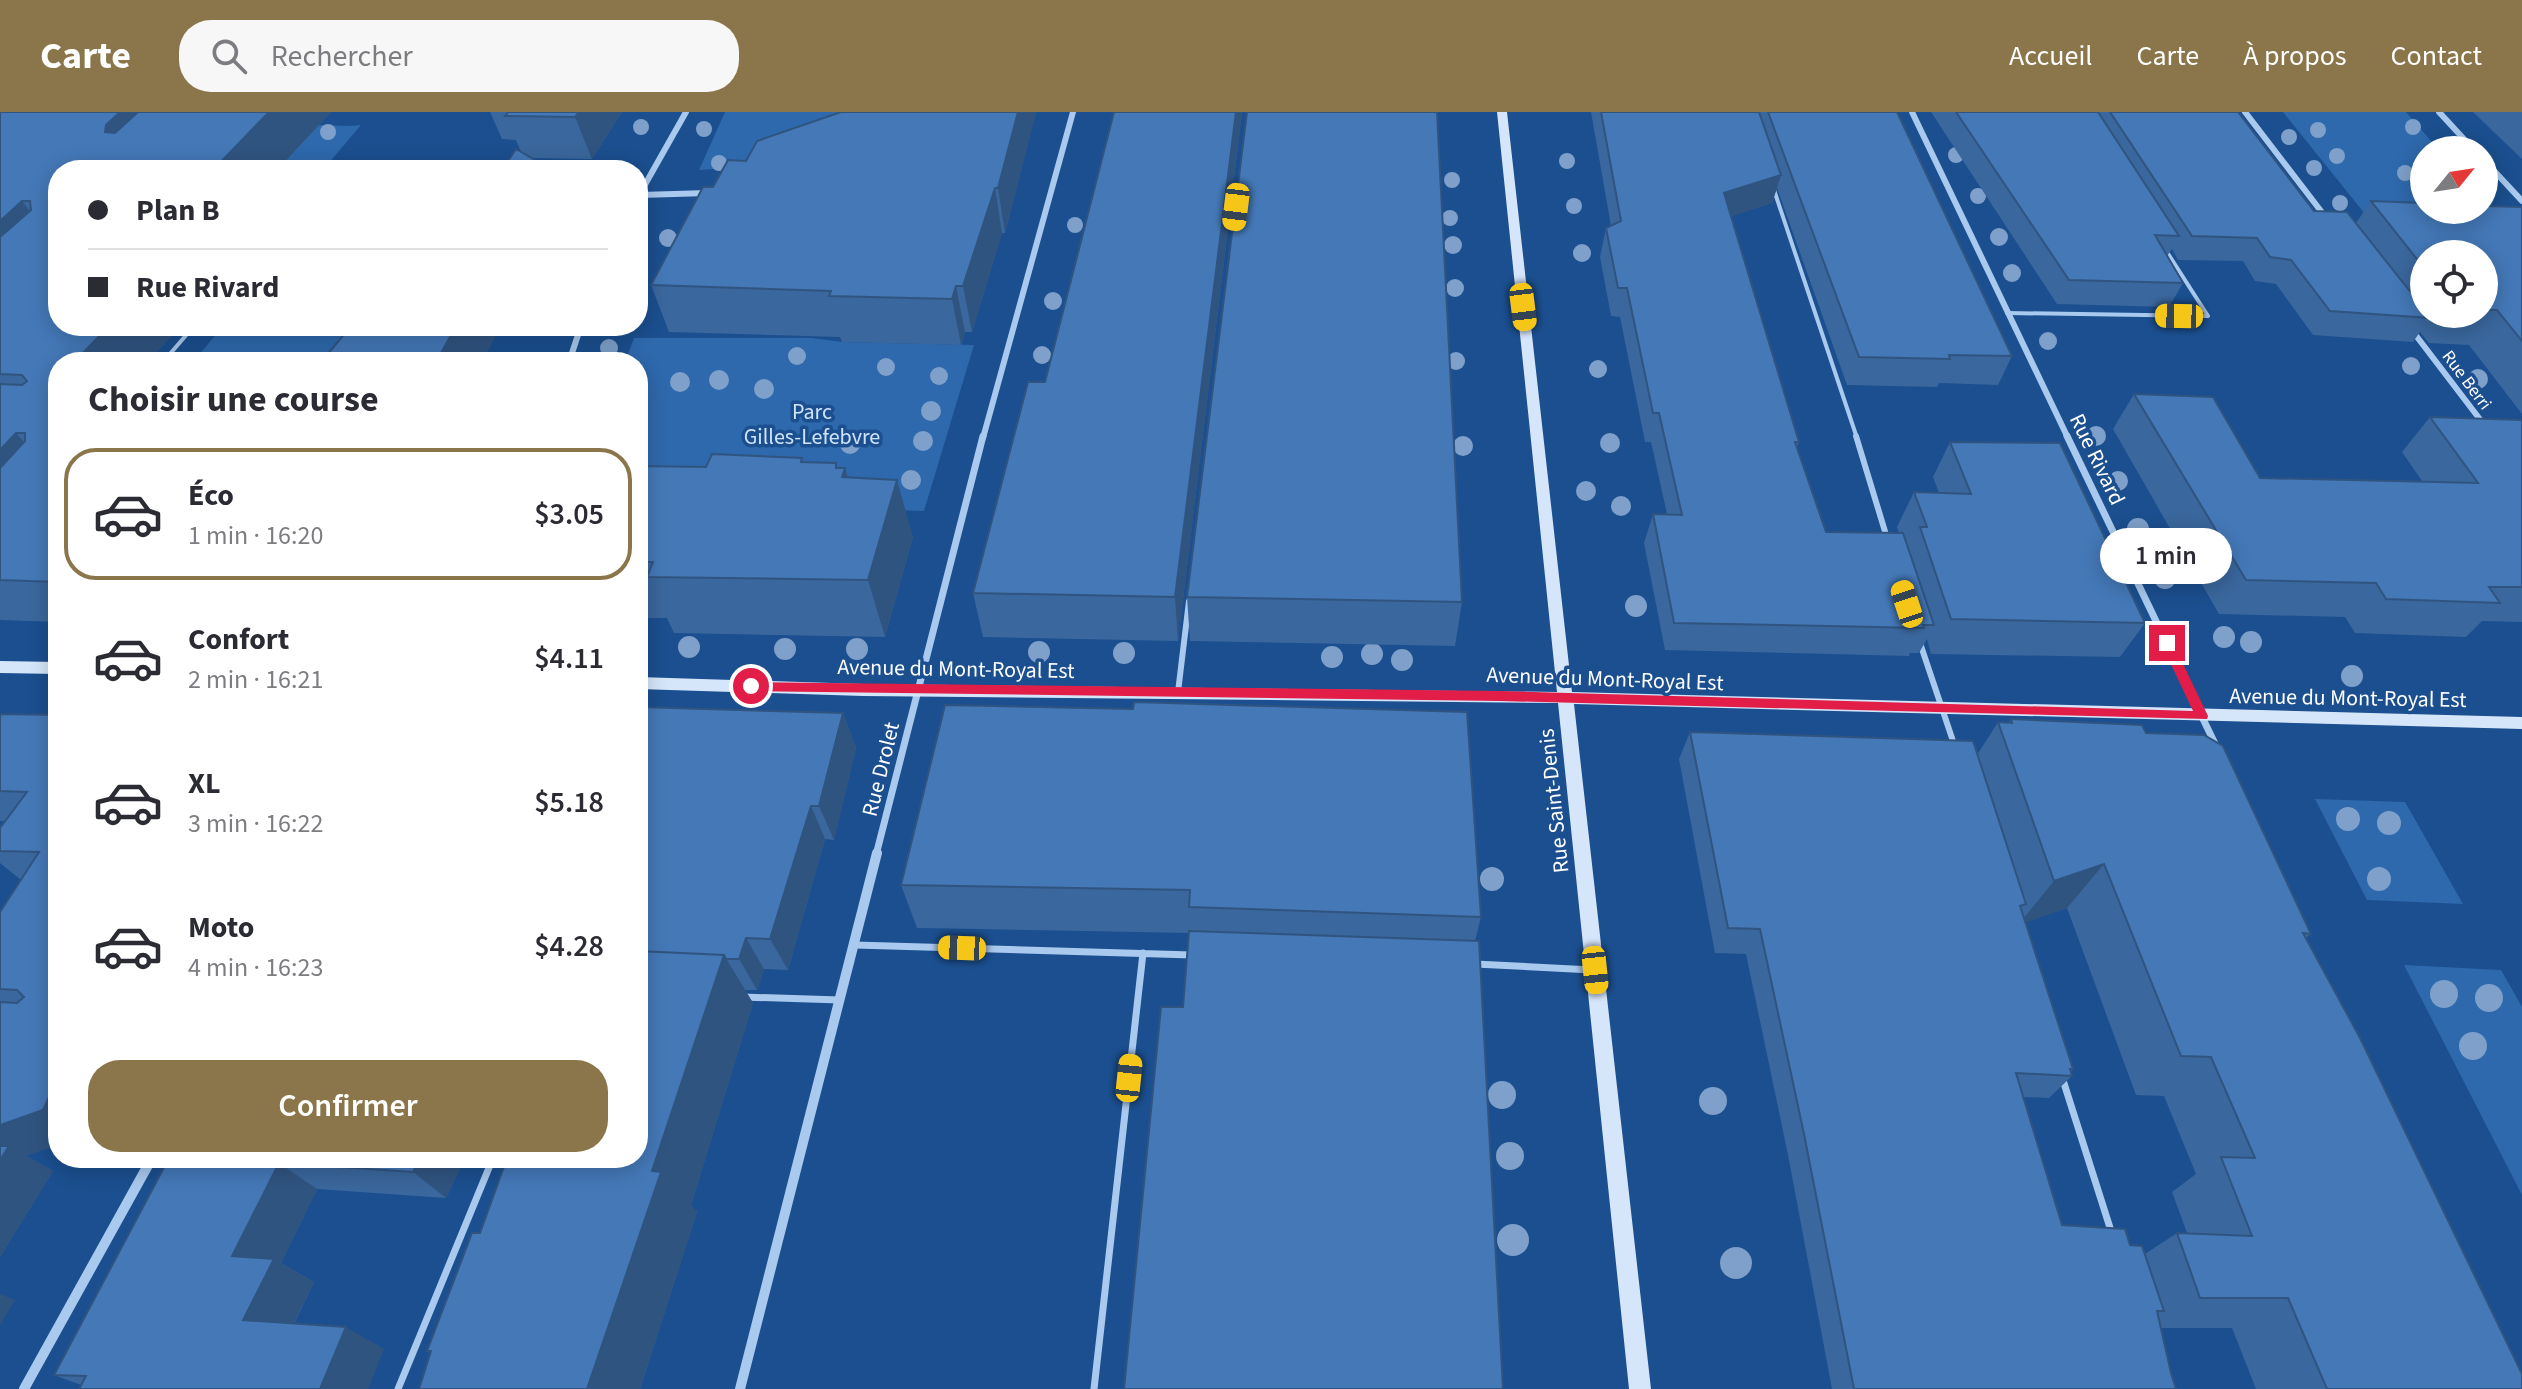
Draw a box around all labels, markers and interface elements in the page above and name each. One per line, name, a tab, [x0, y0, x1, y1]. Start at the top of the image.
search box	[179, 20, 739, 92]
text: Carte	[40, 29, 131, 83]
icon: search	[207, 34, 251, 78]
text: Rechercher	[271, 35, 413, 78]
text: Accueil	[2009, 36, 2092, 76]
text: Carte	[2136, 36, 2199, 76]
text: À propos	[2243, 36, 2347, 76]
text: Contact	[2391, 36, 2482, 76]
north arrow	[2410, 136, 2498, 224]
map controls	[2410, 136, 2498, 328]
car	[1221, 182, 1251, 232]
text: Plan B	[136, 189, 220, 232]
button: locate	[2410, 240, 2498, 328]
text: Rue Rivard	[136, 266, 279, 309]
car	[1508, 282, 1538, 332]
car	[2155, 304, 2203, 328]
street label: Rue Berri	[2436, 345, 2497, 415]
text: Choisir une course	[88, 374, 379, 425]
park label: Parc Gilles-Lefebvre	[744, 396, 880, 453]
street label: Rue Rivard	[2061, 408, 2133, 511]
text: Éco	[188, 474, 234, 517]
icon: car	[92, 478, 164, 550]
text: $3.05	[534, 493, 604, 536]
text: 1 min · 16:20	[188, 517, 323, 554]
callout: 1 min	[2101, 527, 2233, 583]
text: 1 min	[2135, 537, 2197, 574]
car	[1888, 577, 1926, 631]
text: Confort	[188, 618, 289, 661]
icon: car	[92, 622, 164, 694]
route end	[2149, 625, 2185, 661]
text: $4.11	[534, 637, 604, 680]
street label: Avenue du Mont-Royal Est	[837, 651, 1075, 687]
street label: Avenue du Mont-Royal Est	[1486, 659, 1725, 699]
text: 2 min · 16:21	[188, 661, 323, 698]
route start	[733, 668, 769, 704]
street label: Avenue du Mont-Royal Est	[2229, 680, 2467, 716]
street label: Rue Drolet	[854, 718, 908, 820]
street label: Rue Saint-Denis	[1531, 727, 1577, 875]
text: XL	[188, 762, 221, 805]
icon: car	[92, 766, 164, 838]
text: $5.18	[534, 781, 604, 824]
text: 3 min · 16:22	[188, 805, 323, 842]
text: Moto	[188, 906, 254, 949]
icon: car	[92, 910, 164, 982]
text: $4.28	[534, 925, 604, 968]
car	[938, 935, 986, 961]
car	[1581, 945, 1609, 995]
text: 4 min · 16:23	[188, 949, 323, 986]
car	[1115, 1053, 1143, 1103]
button: Confirmer	[88, 1060, 608, 1152]

